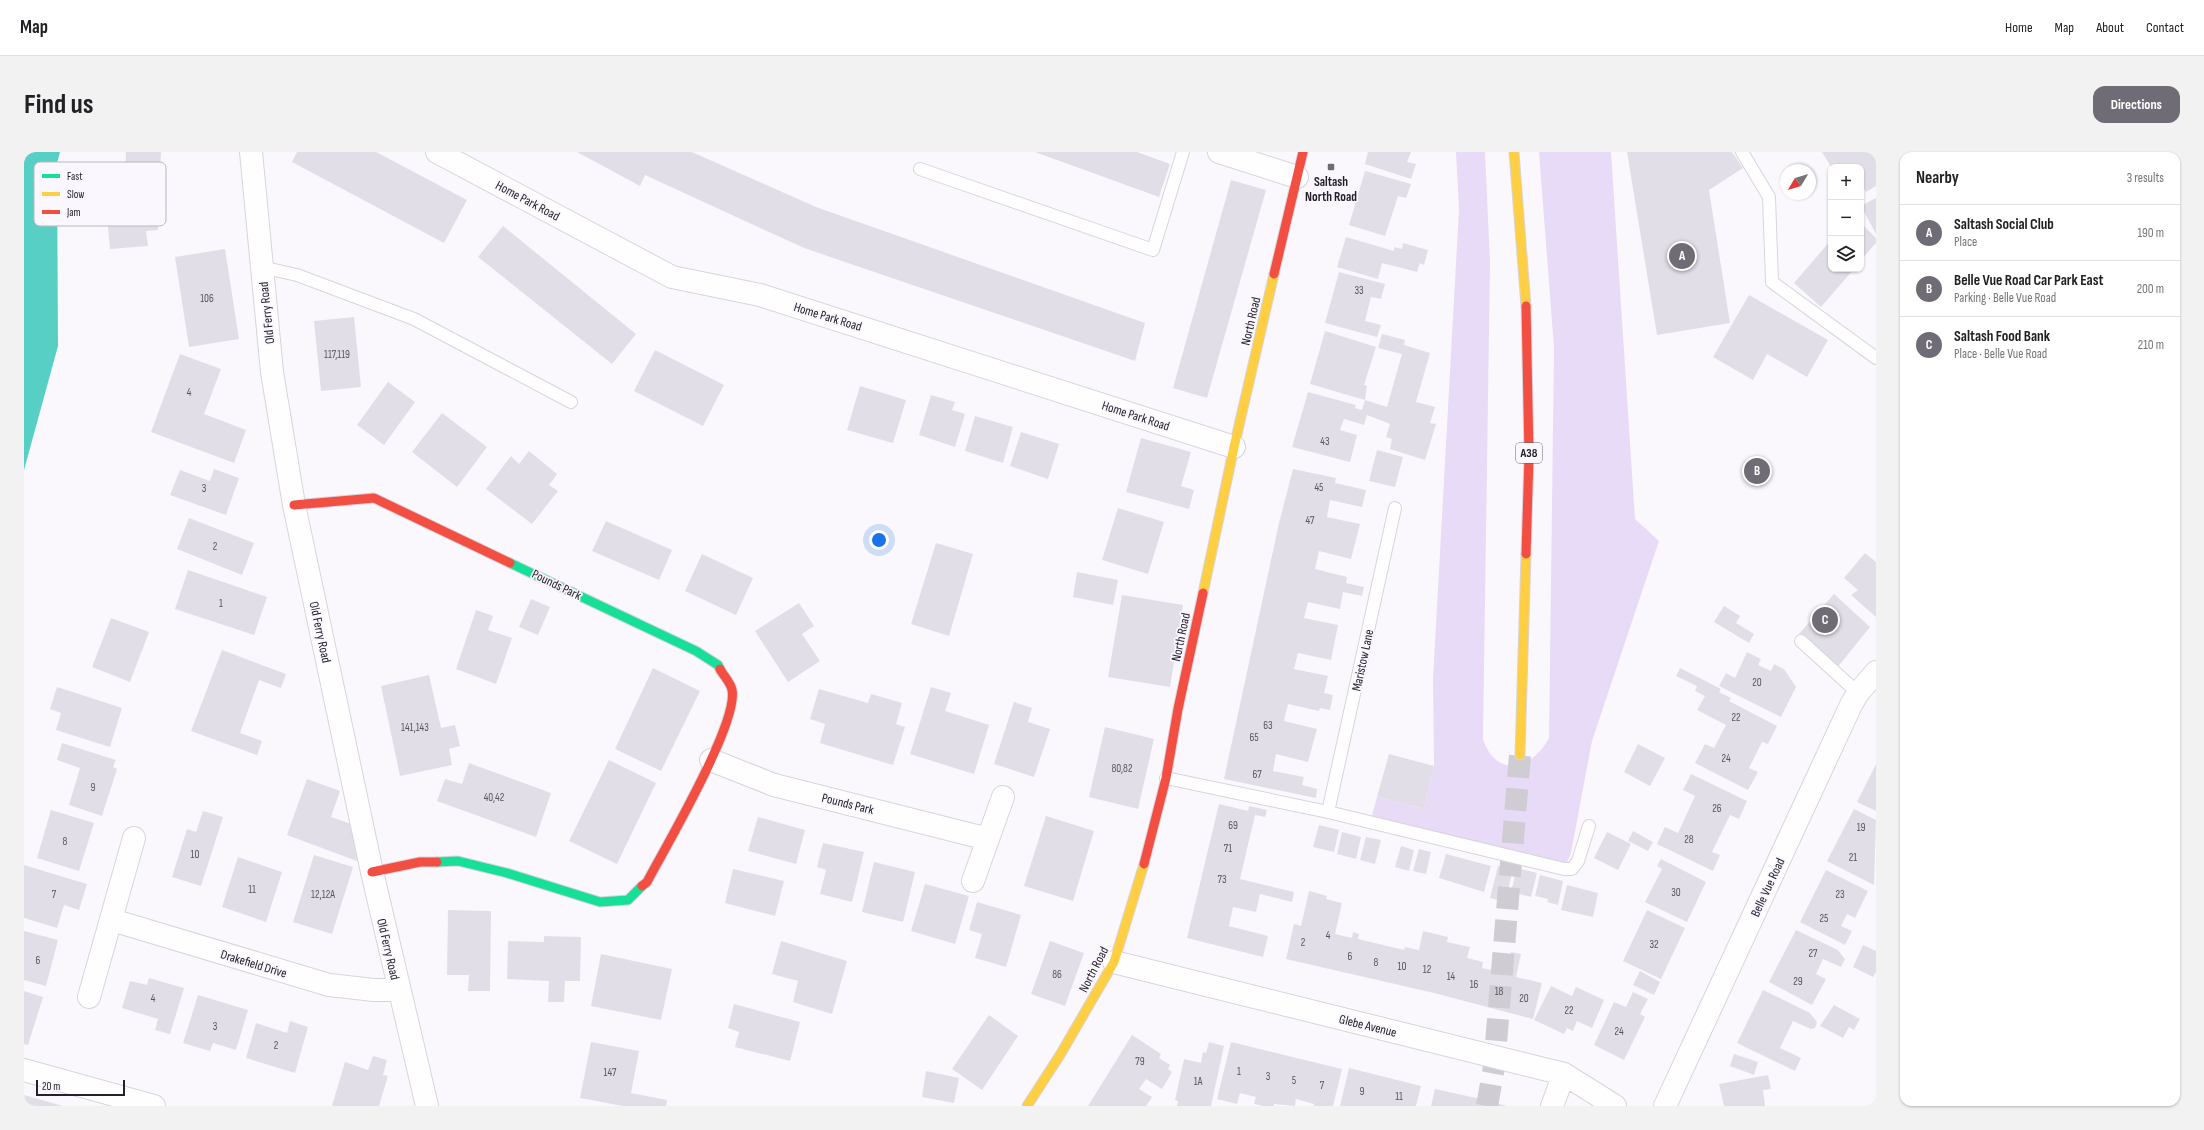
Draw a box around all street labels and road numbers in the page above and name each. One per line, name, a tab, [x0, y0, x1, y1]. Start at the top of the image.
street label: Home Park Road	[493, 177, 562, 224]
street label: Old Ferry Road	[256, 281, 278, 345]
street label: North Road	[1238, 295, 1264, 347]
street label: Home Park Road	[792, 299, 864, 335]
street label: Home Park Road	[1100, 397, 1172, 434]
road number: A38	[1516, 443, 1542, 463]
street label: Pounds Park	[529, 566, 584, 604]
street label: Old Ferry Road	[306, 600, 334, 664]
street label: North Road	[1168, 611, 1194, 663]
street label: Maristow Lane	[1349, 628, 1377, 693]
street label: Pounds Park	[820, 790, 875, 818]
street label: Belle Vue Road	[1747, 855, 1789, 919]
street label: Old Ferry Road	[373, 917, 403, 982]
street label: North Road	[1076, 944, 1112, 995]
street label: Drakefield Drive	[219, 946, 289, 982]
street label: Glebe Avenue	[1337, 1011, 1398, 1041]

